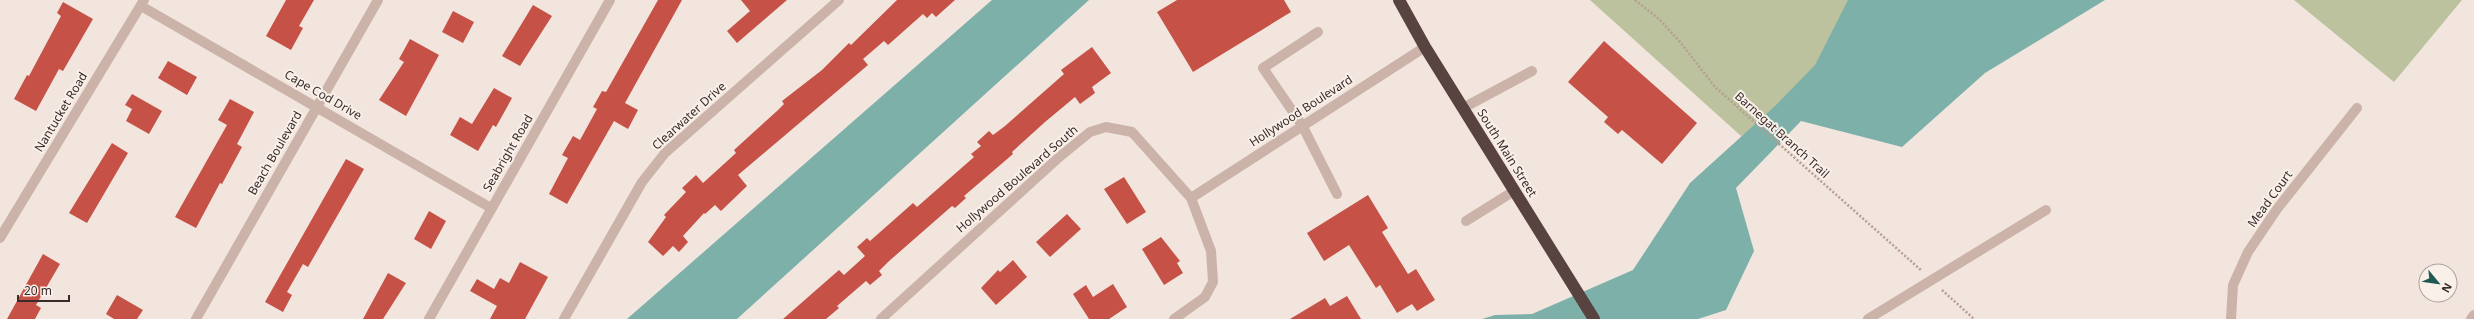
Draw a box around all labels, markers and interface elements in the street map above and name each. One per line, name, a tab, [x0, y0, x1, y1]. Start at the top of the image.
street label: Cape Cod Drive	[281, 66, 365, 124]
street label: Nantucket Road	[30, 69, 91, 155]
street label: Hollywood Boulevard	[1246, 71, 1356, 150]
street label: Clearwater Drive	[648, 78, 730, 153]
street label: Barnegat Branch Trail	[1731, 88, 1833, 182]
street label: South Main Street	[1473, 105, 1542, 201]
street label: Beach Boulevard	[244, 108, 306, 198]
street label: Seabright Road	[479, 111, 537, 195]
street label: Hollywood Boulevard South	[952, 121, 1081, 236]
street label: Mead Court	[2243, 166, 2296, 231]
north arrow	[2418, 263, 2458, 303]
scale bar	[18, 277, 69, 303]
text: N	[2438, 281, 2456, 296]
text: 20 m	[24, 282, 52, 299]

